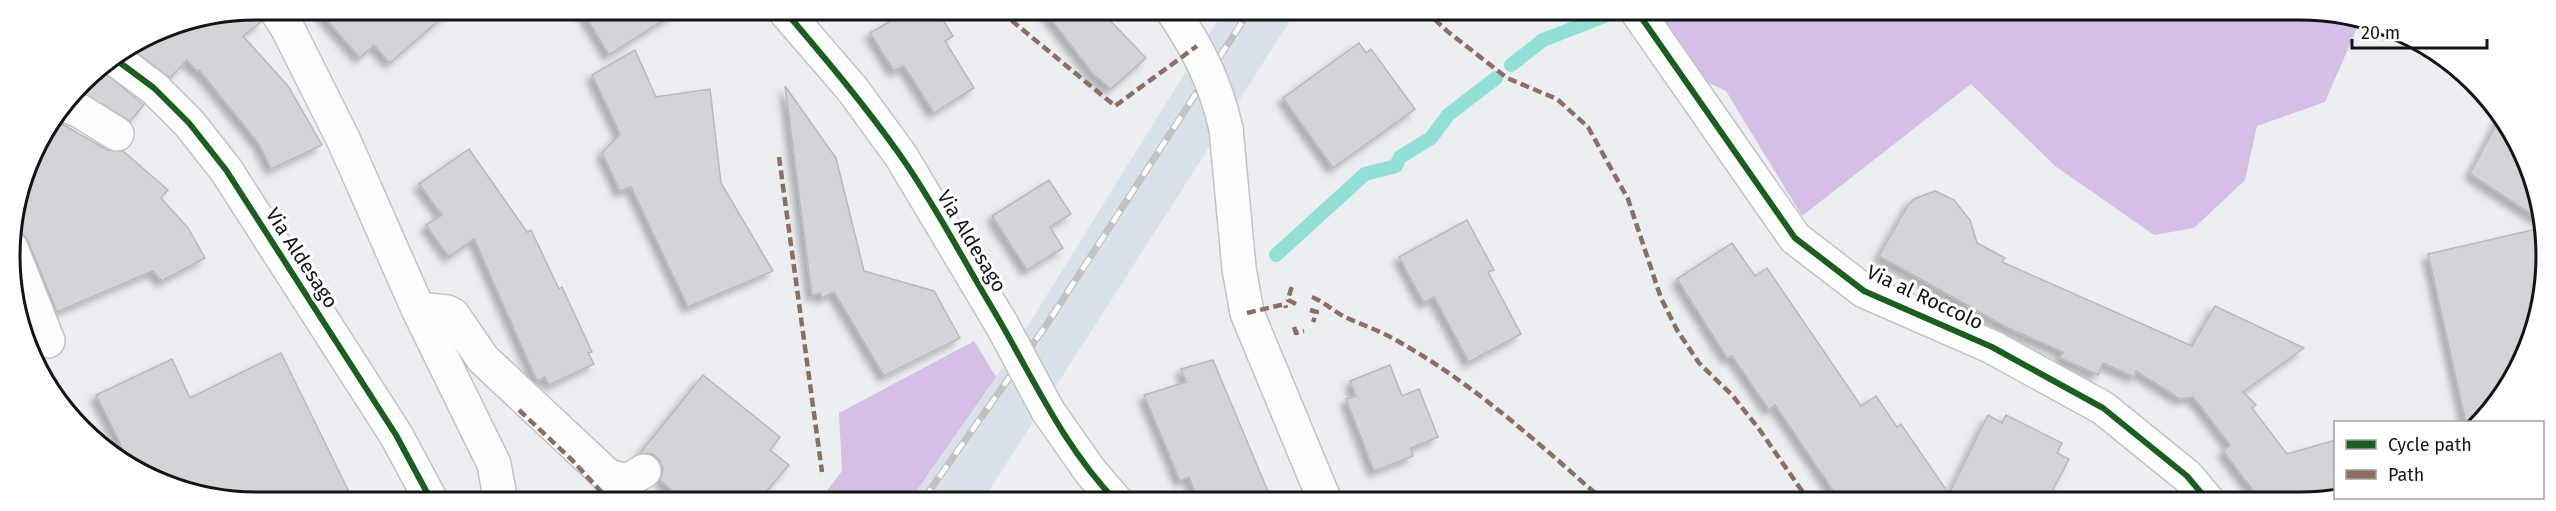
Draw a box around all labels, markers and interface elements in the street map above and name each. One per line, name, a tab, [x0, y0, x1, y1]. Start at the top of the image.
scale bar	[2352, 12, 2487, 50]
text: 20 m	[2361, 22, 2400, 44]
street label: Via Aldesago	[932, 186, 1012, 296]
street label: Via Aldesago	[261, 203, 343, 313]
street label: Via al Roccolo	[1863, 260, 1987, 334]
legend	[2334, 421, 2544, 499]
text: Cycle path	[2388, 434, 2472, 456]
text: Path	[2388, 464, 2424, 486]

